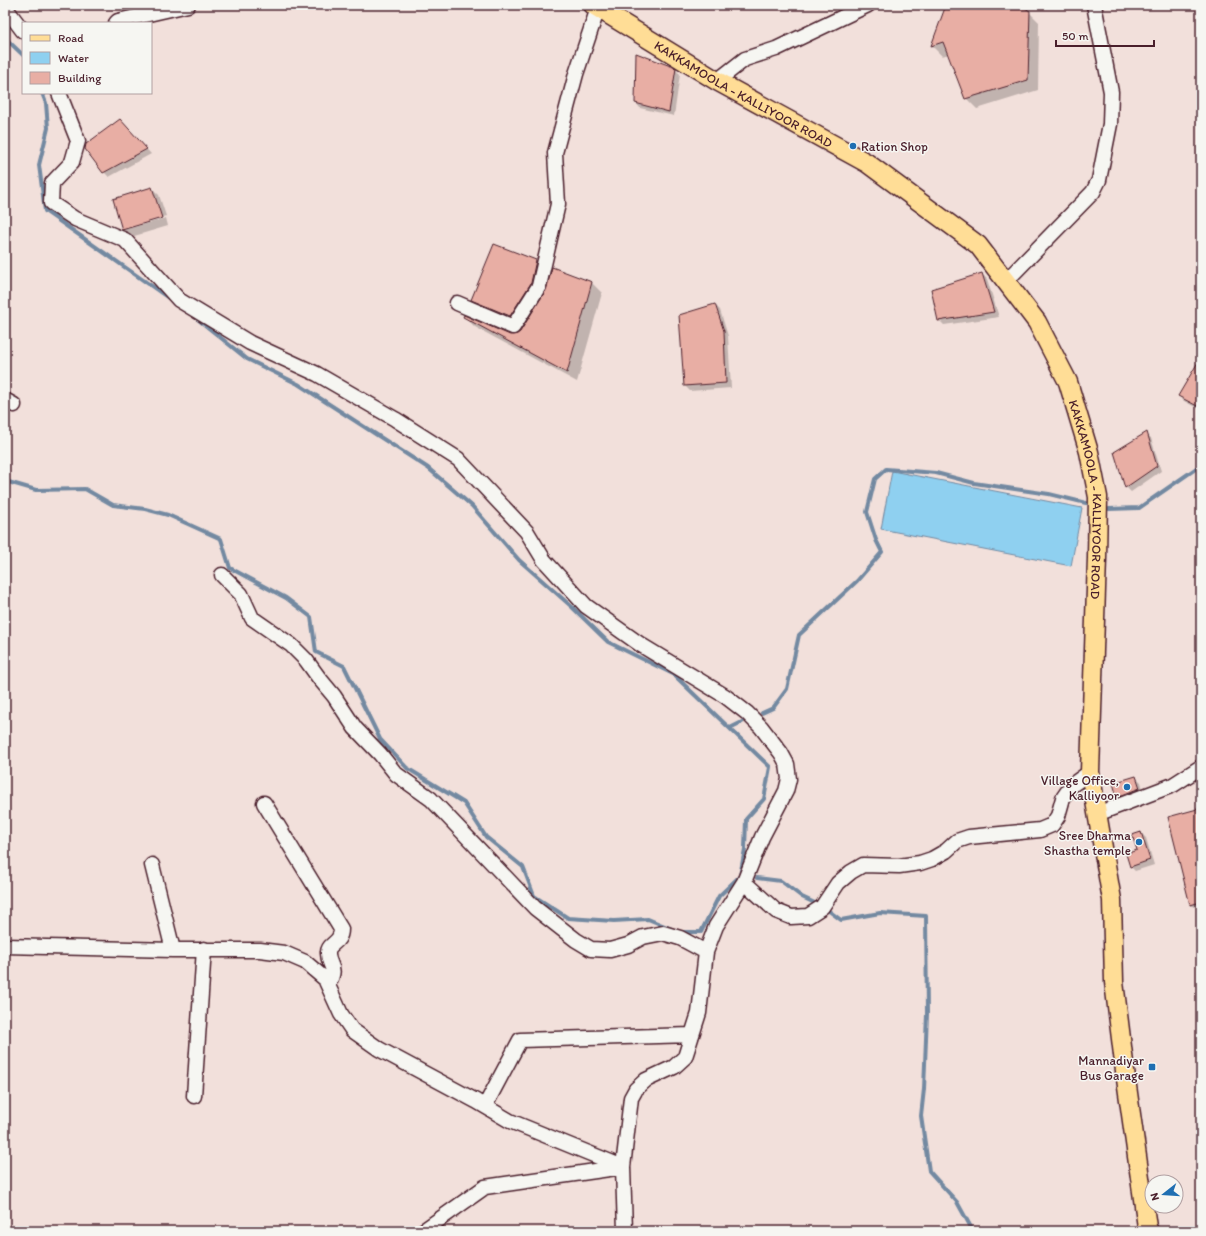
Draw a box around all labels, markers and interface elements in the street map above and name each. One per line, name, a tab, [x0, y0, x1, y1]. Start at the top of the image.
legend	[22, 22, 152, 94]
scale bar	[1056, 22, 1154, 48]
text: 50 m	[1062, 29, 1088, 43]
text: Road	[58, 31, 84, 45]
street label: KAKKAMOOLA - KALLIYOOR ROAD	[652, 37, 836, 151]
text: Water	[58, 51, 89, 65]
text: Building	[58, 71, 102, 85]
place label: Ration Shop	[861, 139, 928, 154]
marker: Ration Shop	[848, 141, 858, 151]
street label: KAKKAMOOLA - KALLIYOOR ROAD	[1066, 398, 1106, 600]
place label: Village Office, Kalliyoor	[1041, 773, 1120, 803]
marker: Village Office, Kalliyoor	[1122, 782, 1132, 792]
place label: Sree Dharma Shastha temple	[1044, 828, 1131, 858]
marker: Sree Dharma Shastha temple	[1134, 837, 1144, 847]
place label: Mannadiyar Bus Garage	[1078, 1053, 1144, 1083]
marker: Mannadiyar Bus Garage	[1147, 1062, 1157, 1072]
north arrow	[1144, 1174, 1184, 1214]
text: N	[1148, 1191, 1162, 1202]

